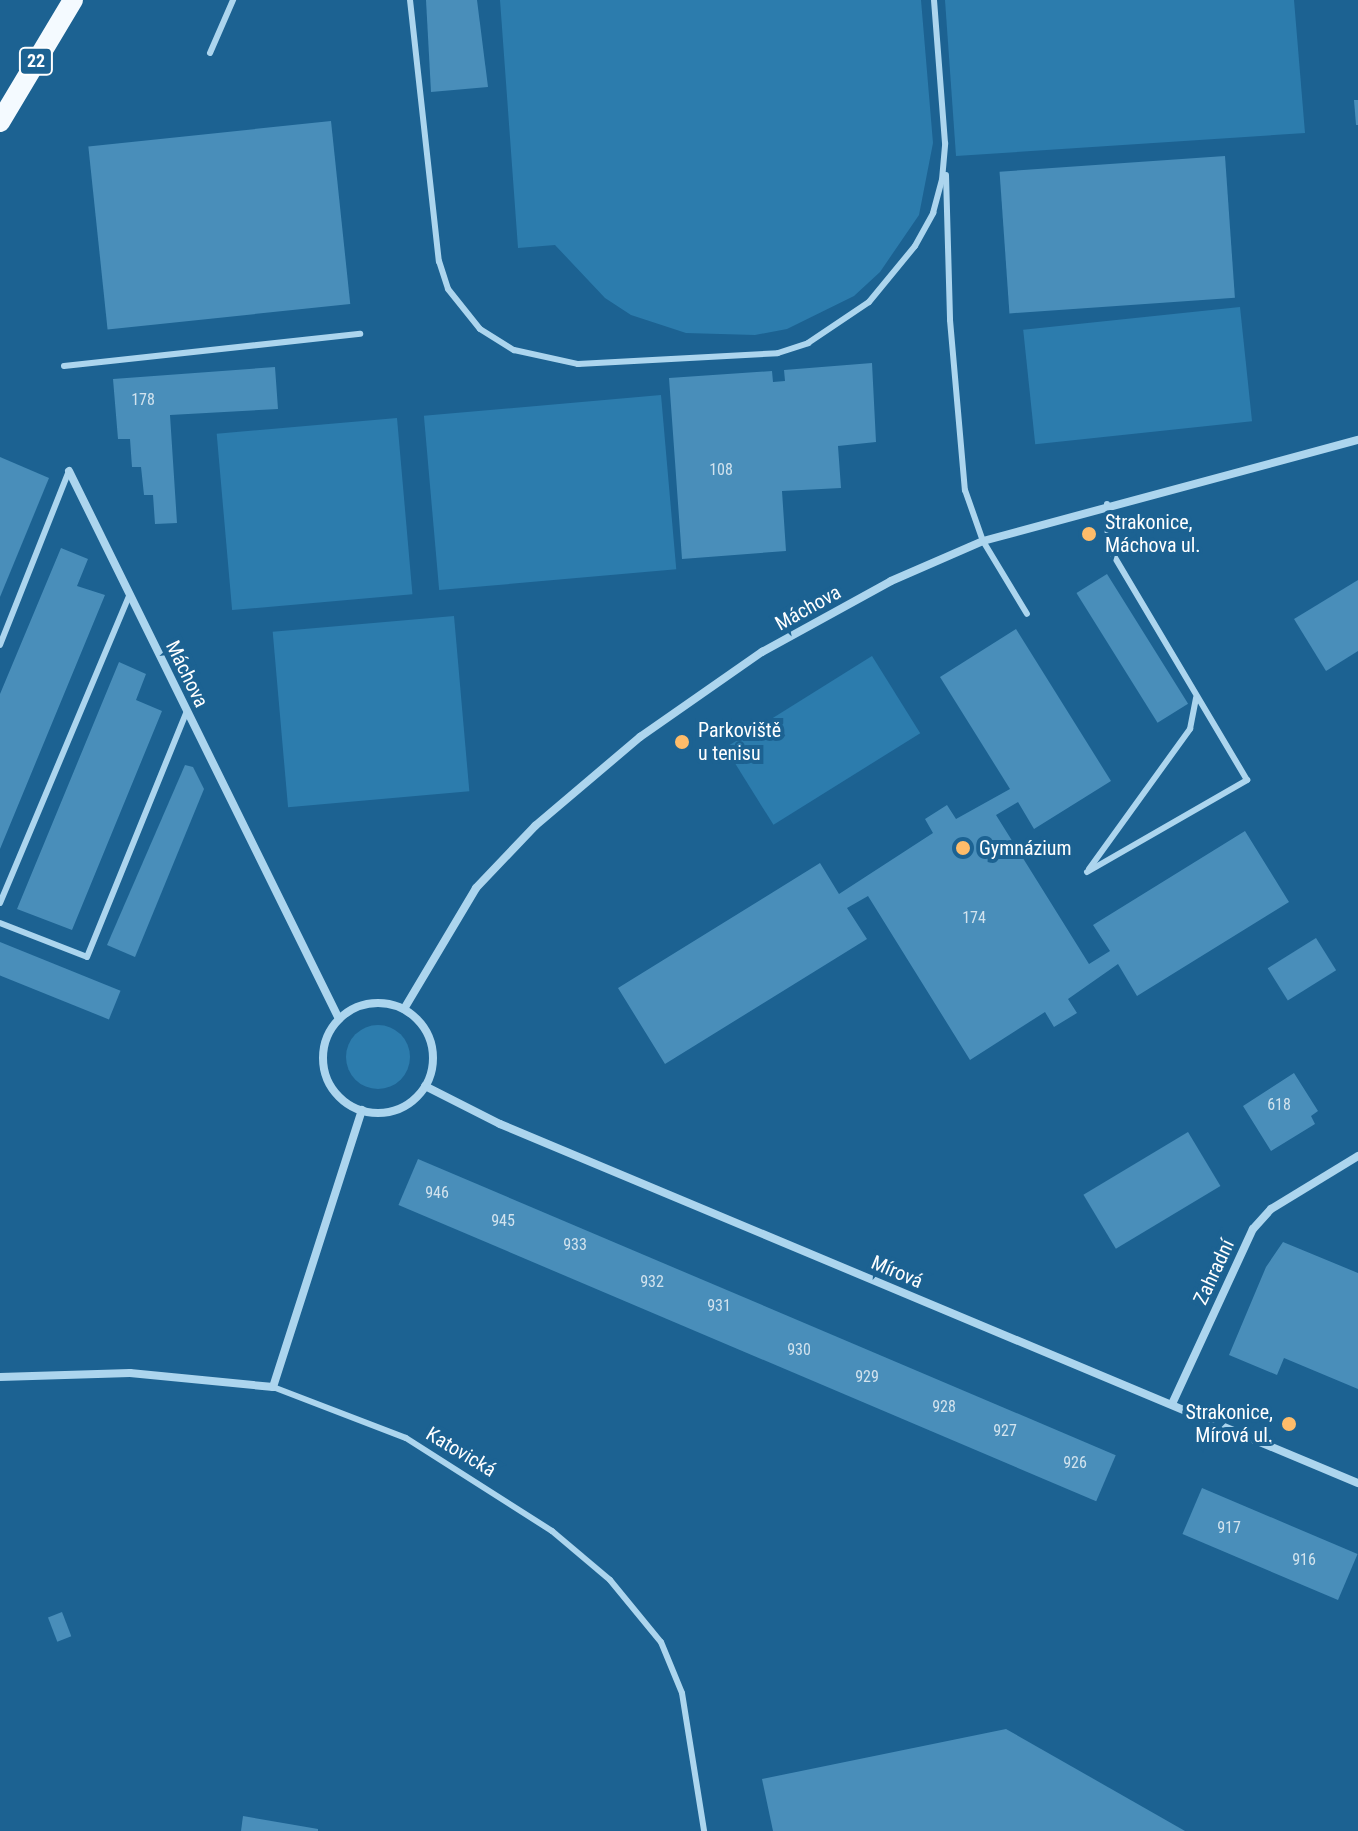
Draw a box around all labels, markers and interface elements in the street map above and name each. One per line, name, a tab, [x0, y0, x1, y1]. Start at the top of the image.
road number: 22	[18, 47, 54, 75]
house number: 178	[131, 390, 155, 410]
house number: 108	[709, 460, 733, 480]
place label: Strakonice, Máchova ul.	[1105, 510, 1201, 557]
marker: Strakonice, Máchova ul.	[1080, 525, 1098, 543]
street label: Máchova	[771, 580, 845, 636]
street label: Máchova	[161, 637, 213, 711]
place label: Parkoviště u tenisu	[698, 718, 781, 765]
marker: Parkoviště u tenisu	[673, 733, 691, 751]
place label: Gymnázium	[979, 836, 1072, 860]
marker: Gymnázium	[954, 839, 972, 857]
house number: 174	[962, 908, 986, 928]
house number: 618	[1267, 1095, 1291, 1115]
house number: 946	[425, 1183, 449, 1203]
house number: 945	[491, 1211, 515, 1231]
house number: 933	[563, 1235, 587, 1255]
street label: Zahradní	[1188, 1236, 1240, 1308]
street label: Mírová	[868, 1250, 926, 1294]
house number: 932	[640, 1272, 664, 1292]
house number: 931	[707, 1296, 731, 1316]
house number: 930	[787, 1340, 811, 1360]
house number: 929	[855, 1367, 879, 1387]
house number: 928	[932, 1397, 956, 1417]
place label: Strakonice, Mírová ul.	[1186, 1400, 1273, 1447]
marker: Strakonice, Mírová ul.	[1280, 1415, 1298, 1433]
house number: 927	[993, 1421, 1017, 1441]
street label: Katovická	[422, 1422, 500, 1482]
house number: 926	[1063, 1453, 1087, 1473]
house number: 917	[1217, 1518, 1241, 1538]
house number: 916	[1292, 1550, 1316, 1570]

